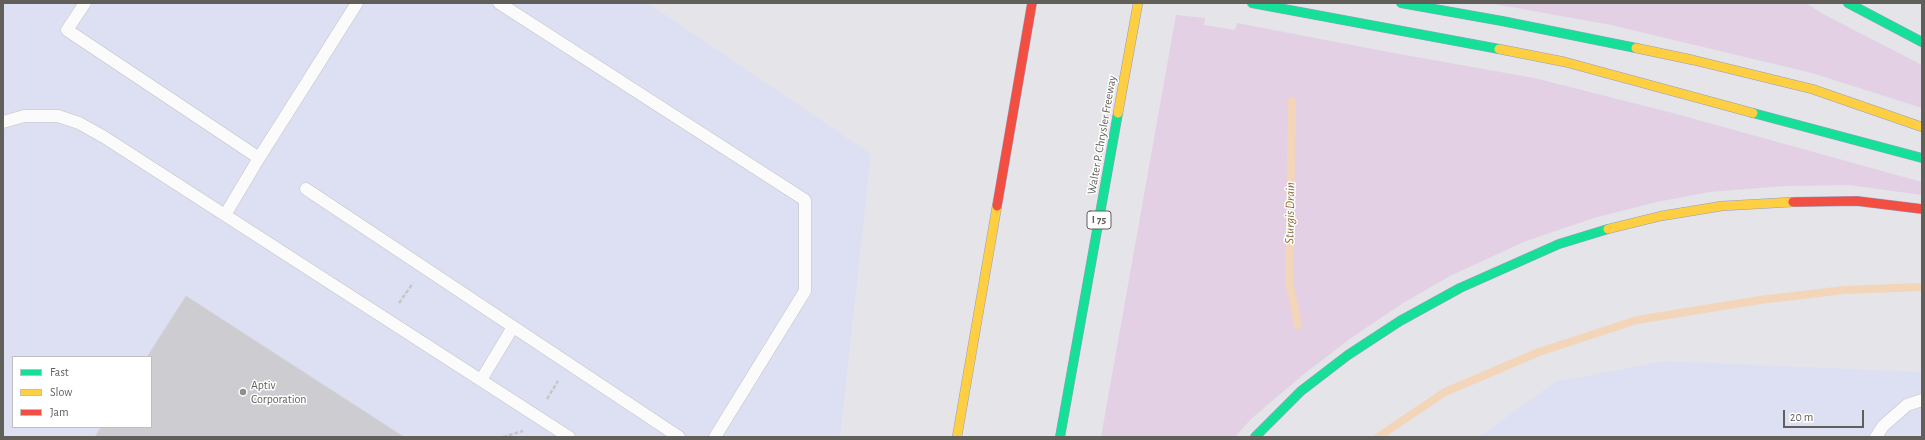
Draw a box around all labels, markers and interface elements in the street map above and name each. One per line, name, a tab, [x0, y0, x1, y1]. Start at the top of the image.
street label: Walter P. Chrysler Freeway	[1084, 74, 1120, 196]
water label: Sturgis Drain	[1282, 182, 1298, 244]
road number: I 75	[1087, 211, 1111, 229]
legend	[12, 356, 152, 428]
text: Fast	[50, 366, 69, 378]
place label: Aptiv Corporation	[251, 378, 307, 406]
text: Slow	[50, 386, 72, 398]
marker: Aptiv Corporation	[238, 387, 248, 397]
scale bar	[1785, 402, 1866, 428]
text: Jam	[50, 406, 69, 418]
text: 20 m	[1790, 411, 1813, 423]

